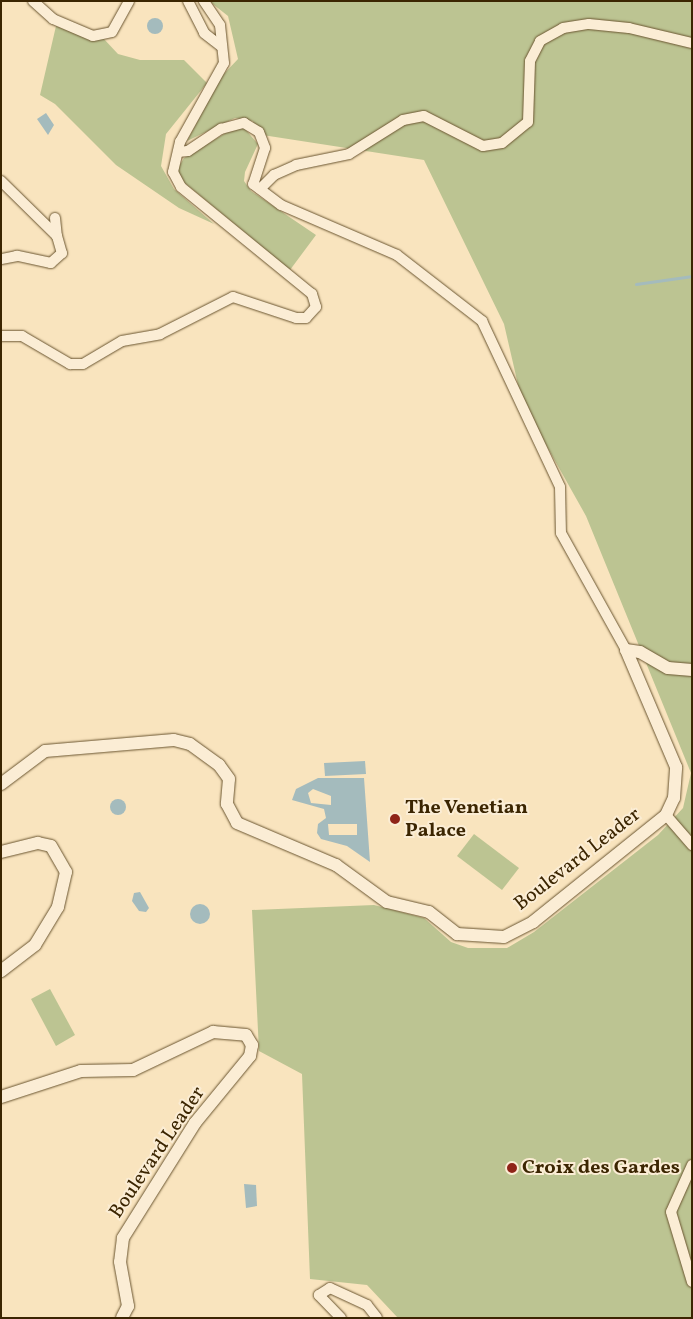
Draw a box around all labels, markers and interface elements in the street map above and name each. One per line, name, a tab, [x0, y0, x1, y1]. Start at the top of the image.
place label: The Venetian Palace	[405, 796, 529, 843]
street label: Boulevard Leader	[510, 803, 646, 917]
marker: The Venetian Palace	[389, 813, 401, 825]
street label: Boulevard Leader	[105, 1083, 211, 1223]
place label: Croix des Gardes	[522, 1156, 680, 1180]
marker: Croix des Gardes	[506, 1162, 518, 1174]

